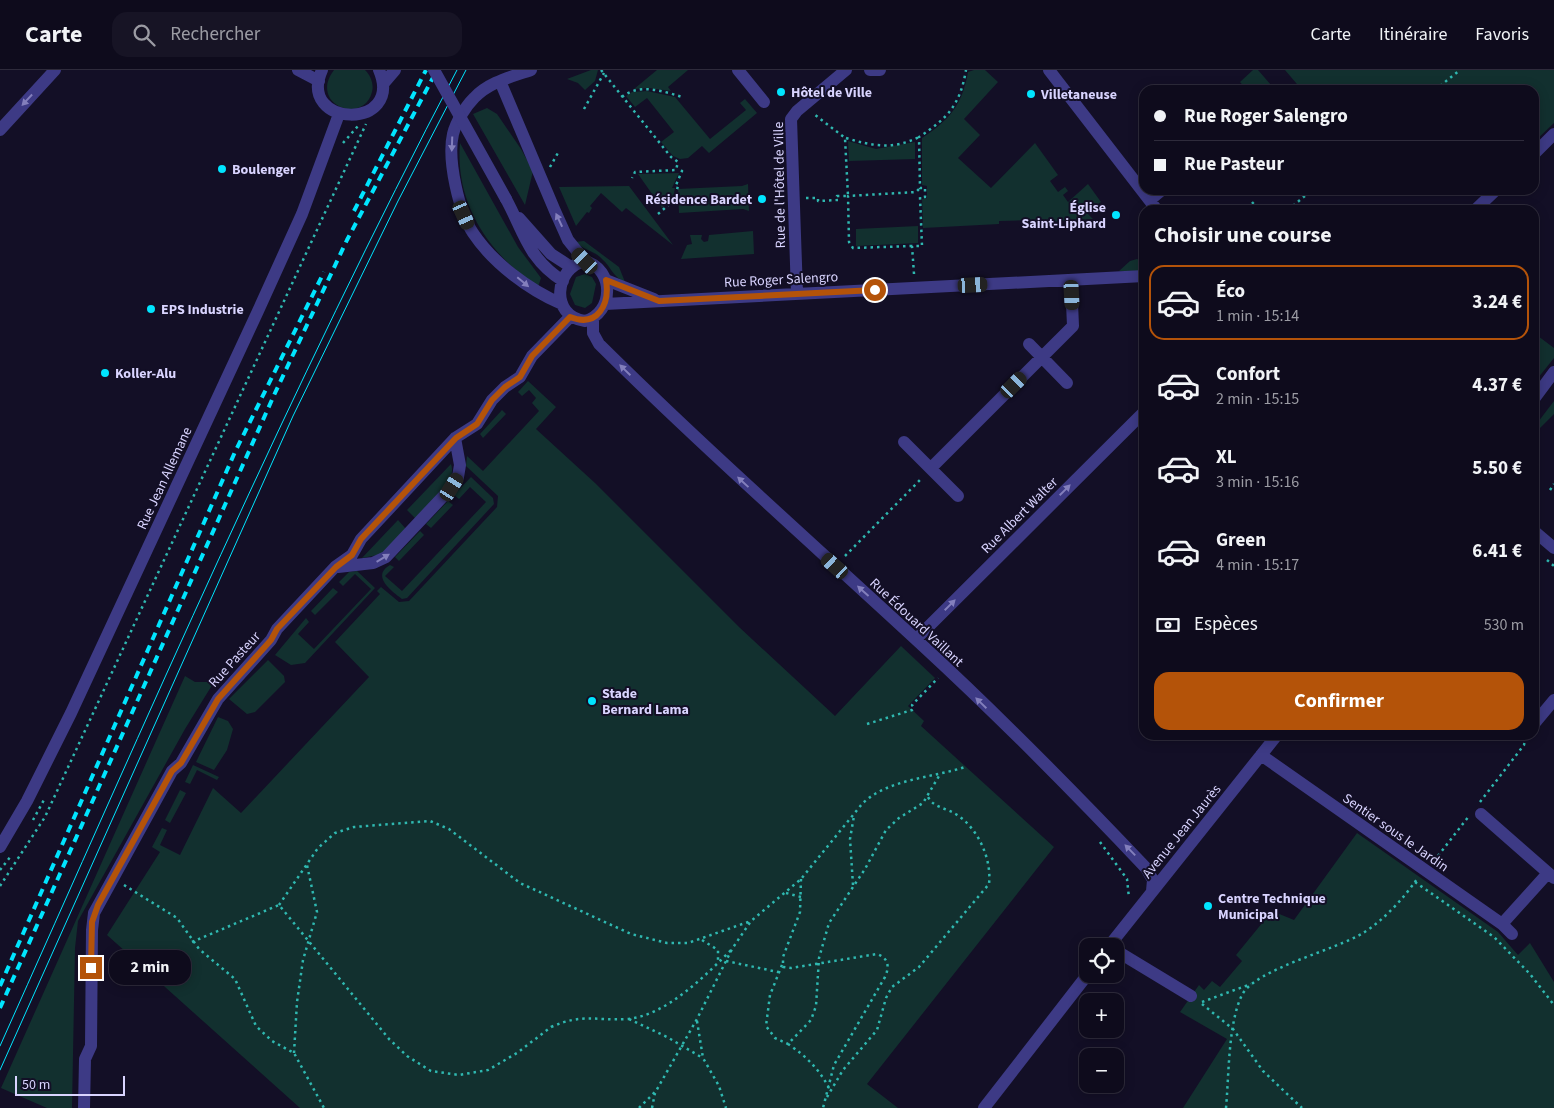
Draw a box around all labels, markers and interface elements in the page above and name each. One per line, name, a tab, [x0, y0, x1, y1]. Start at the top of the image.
search box	[112, 12, 462, 57]
text: Carte	[25, 17, 82, 52]
icon: search	[130, 21, 158, 49]
text: Rechercher	[170, 21, 260, 48]
text: Carte	[1311, 22, 1351, 47]
text: Itinéraire	[1379, 22, 1447, 47]
text: Favoris	[1475, 22, 1529, 47]
place label: Hôtel de Ville	[791, 83, 872, 103]
place label: Villetaneuse	[1040, 85, 1117, 105]
marker: Hôtel de Ville	[775, 86, 787, 98]
marker: Villetaneuse	[1025, 88, 1037, 100]
one-way arrow	[21, 93, 33, 105]
text: Rue Roger Salengro	[1184, 103, 1348, 130]
street label: Rue de l'Hôtel de Ville	[769, 122, 791, 248]
one-way arrow	[448, 137, 456, 153]
text: Rue Pasteur	[1184, 151, 1284, 178]
place label: Boulenger	[232, 160, 296, 180]
marker: Boulenger	[216, 163, 228, 175]
place label: Résidence Bardet	[645, 190, 753, 210]
marker: Résidence Bardet	[756, 193, 768, 205]
car	[451, 198, 476, 232]
place label: Église Saint-Liphard	[1021, 198, 1106, 234]
marker: Église Saint-Liphard	[1110, 209, 1122, 221]
one-way arrow	[555, 213, 563, 228]
text: Choisir une course	[1154, 219, 1332, 251]
car	[569, 245, 600, 277]
street label: Rue Roger Salengro	[723, 267, 839, 293]
one-way arrow	[516, 277, 529, 288]
car	[957, 277, 988, 293]
text: Éco	[1216, 278, 1245, 305]
route start	[864, 279, 886, 301]
car	[1063, 280, 1080, 310]
icon: car	[1156, 280, 1201, 325]
text: 3.24 €	[1472, 289, 1522, 316]
place label: EPS Industrie	[161, 300, 244, 320]
marker: EPS Industrie	[145, 303, 157, 315]
text: 1 min · 15:14	[1216, 305, 1299, 327]
text: Confort	[1216, 361, 1280, 388]
icon: car	[1156, 363, 1201, 408]
place label: Koller-Alu	[115, 364, 176, 384]
one-way arrow	[619, 364, 631, 376]
marker: Koller-Alu	[99, 367, 111, 379]
car	[998, 369, 1029, 401]
text: 4.37 €	[1472, 372, 1522, 399]
text: 2 min · 15:15	[1216, 388, 1299, 410]
street label: Rue Jean Allemane	[132, 424, 197, 533]
text: XL	[1216, 444, 1237, 471]
icon: car	[1156, 446, 1201, 491]
text: 5.50 €	[1472, 455, 1522, 482]
car	[437, 470, 466, 504]
text: 3 min · 15:16	[1216, 471, 1299, 493]
street label: Rue Albert Walter	[977, 473, 1063, 559]
one-way arrow	[736, 476, 749, 487]
one-way arrow	[1059, 484, 1071, 496]
text: Green	[1216, 527, 1266, 554]
icon: car	[1156, 529, 1201, 574]
text: 6.41 €	[1472, 538, 1522, 565]
car	[818, 550, 851, 582]
one-way arrow	[376, 553, 389, 562]
text: 4 min · 15:17	[1216, 554, 1299, 576]
street label: Rue Édouard Vaillant	[865, 574, 968, 672]
one-way arrow	[857, 585, 869, 597]
one-way arrow	[944, 599, 956, 611]
icon: cash	[1154, 611, 1182, 639]
text: Espèces	[1194, 611, 1258, 638]
text: 530 m	[1484, 614, 1524, 636]
street label: Rue Pasteur	[204, 627, 265, 692]
button: Confirmer	[1154, 672, 1524, 730]
place label: Stade Bernard Lama	[602, 684, 689, 720]
marker: Stade Bernard Lama	[586, 695, 598, 707]
one-way arrow	[975, 697, 987, 709]
street label: Avenue Jean Jaurès	[1138, 780, 1226, 883]
street label: Sentier sous le Jardin	[1338, 789, 1452, 877]
one-way arrow	[1124, 845, 1136, 857]
place label: Centre Technique Municipal	[1218, 889, 1326, 925]
marker: Centre Technique Municipal	[1202, 900, 1214, 912]
map controls	[1079, 938, 1124, 1093]
button: locate	[1079, 938, 1124, 983]
callout: 2 min	[108, 950, 191, 986]
text: 2 min	[131, 956, 169, 978]
route end	[80, 957, 102, 979]
button: +	[1079, 993, 1124, 1038]
button: −	[1079, 1048, 1124, 1093]
scale bar	[15, 1073, 125, 1096]
text: 50 m	[22, 1075, 50, 1095]

